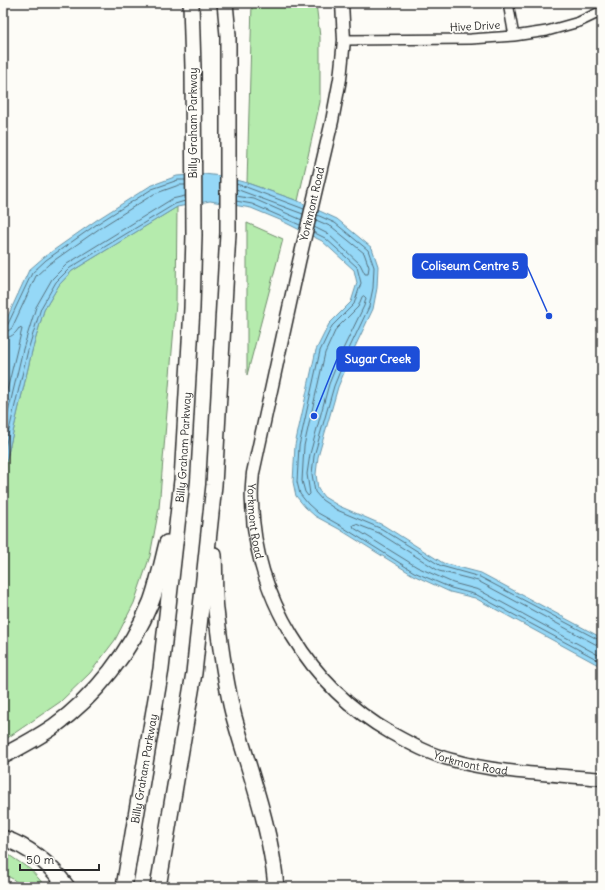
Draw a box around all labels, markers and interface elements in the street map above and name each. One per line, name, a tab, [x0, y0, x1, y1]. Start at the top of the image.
street label: Hive Drive	[450, 18, 501, 34]
street label: Billy Graham Parkway	[186, 68, 200, 178]
street label: Yorkmont Road	[297, 165, 327, 243]
callout: Coliseum Centre 5	[413, 254, 527, 278]
text: Coliseum Centre 5	[421, 258, 519, 273]
callout: Sugar Creek	[337, 347, 419, 371]
text: Sugar Creek	[345, 351, 411, 367]
street label: Billy Graham Parkway	[173, 392, 194, 503]
street label: Yorkmont Road	[245, 483, 267, 561]
street label: Billy Graham Parkway	[128, 713, 160, 825]
street label: Yorkmont Road	[431, 748, 509, 778]
scale bar	[20, 846, 99, 872]
text: 50 m	[26, 852, 55, 867]

